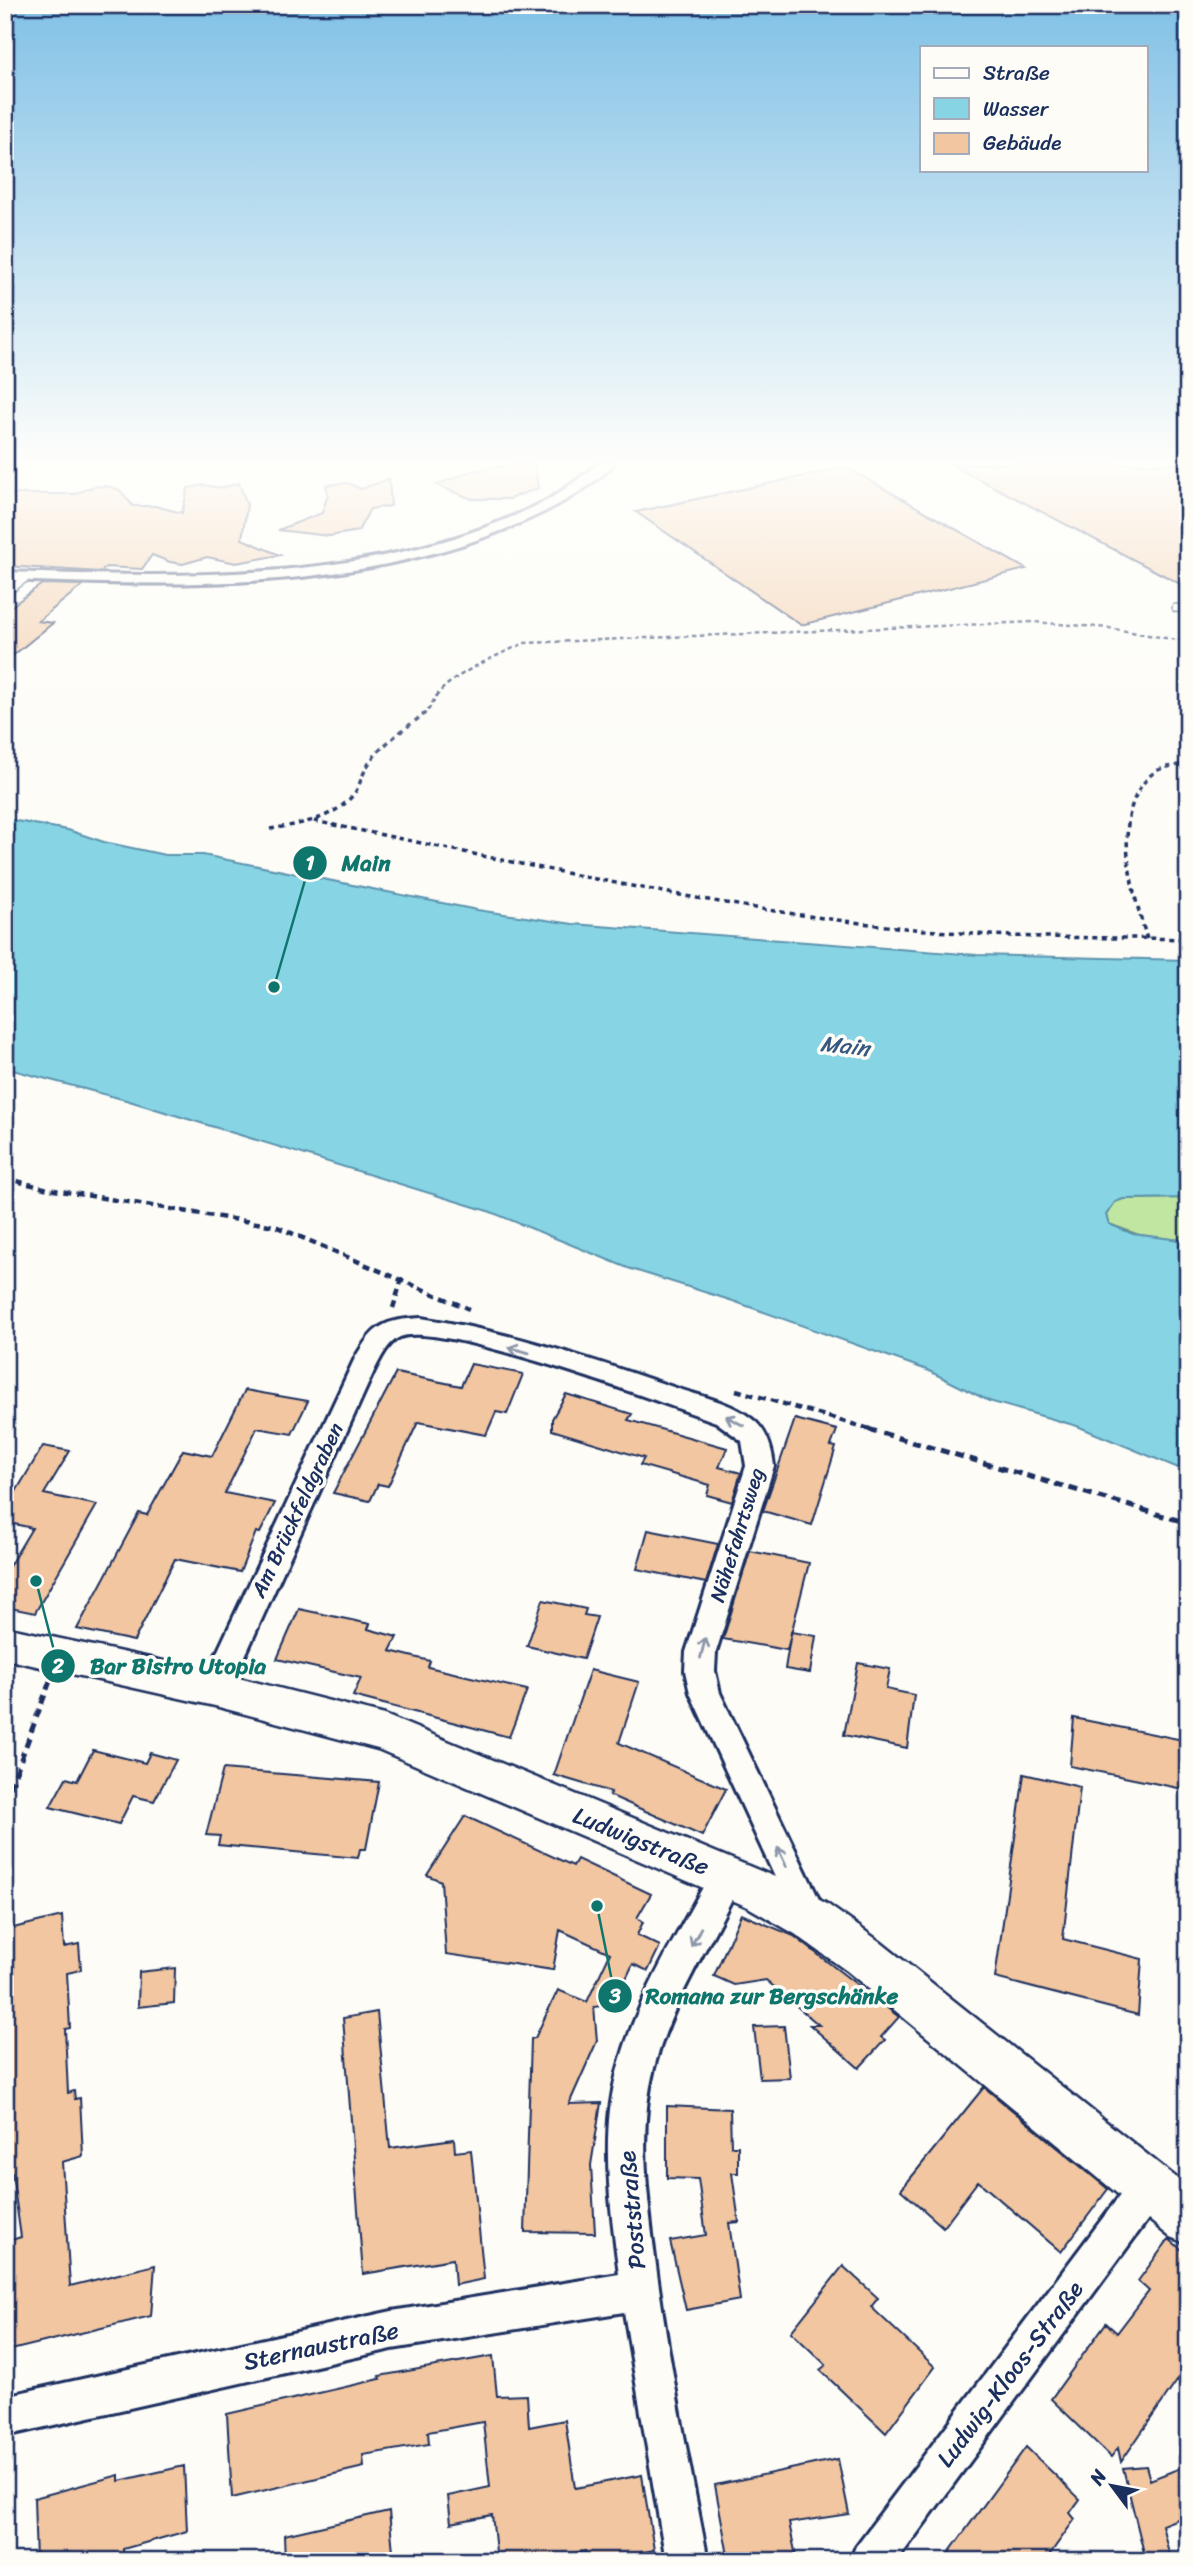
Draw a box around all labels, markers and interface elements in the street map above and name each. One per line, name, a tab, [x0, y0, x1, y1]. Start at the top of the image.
legend	[920, 46, 1148, 172]
text: Straße	[983, 54, 1050, 92]
text: Wasser	[983, 90, 1050, 128]
text: Gebäude	[983, 124, 1061, 162]
callout: Main	[293, 841, 405, 885]
text: Main	[340, 843, 391, 884]
text: 1	[305, 844, 315, 882]
water label: Main	[818, 1023, 874, 1069]
one-way arrow	[509, 1342, 531, 1355]
one-way arrow	[725, 1414, 746, 1427]
street label: Am Brückfeldgraben	[239, 1416, 354, 1605]
street label: Nähefahrtsweg	[698, 1463, 776, 1607]
one-way arrow	[697, 1637, 710, 1660]
callout: Bar Bistro Utopia	[40, 1644, 280, 1688]
text: Bar Bistro Utopia	[90, 1646, 267, 1687]
text: 2	[51, 1647, 64, 1685]
street label: Ludwigstraße	[566, 1795, 716, 1887]
one-way arrow	[775, 1847, 788, 1868]
one-way arrow	[688, 1926, 702, 1947]
callout: Romana zur Bergschänke	[597, 1974, 912, 2018]
text: Romana zur Bergschänke	[645, 1976, 899, 2017]
text: 3	[608, 1977, 621, 2015]
street label: Poststraße	[606, 2149, 658, 2271]
street label: Ludwig-Kloos-Straße	[925, 2271, 1095, 2477]
street label: Sternaustraße	[239, 2309, 403, 2383]
north arrow	[1078, 2450, 1148, 2520]
text: N	[1080, 2462, 1116, 2492]

